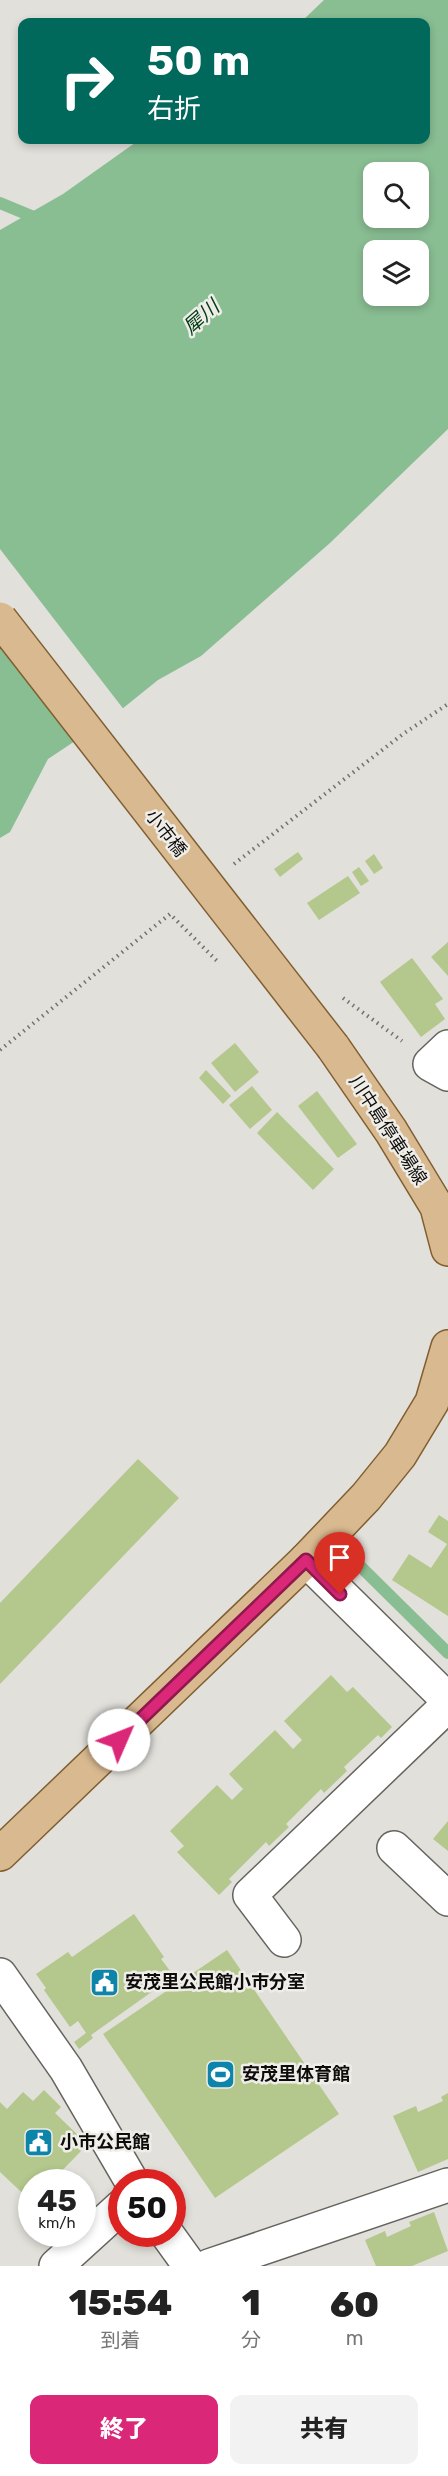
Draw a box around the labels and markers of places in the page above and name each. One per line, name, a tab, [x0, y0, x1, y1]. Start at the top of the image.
pin	[314, 1532, 365, 1594]
public building icon: 安茂里公民館小市分室	[88, 1966, 120, 1998]
place label: 安茂里公民館小市分室	[125, 1971, 305, 1993]
sports icon: 安茂里体育館	[205, 2058, 237, 2090]
place label: 安茂里体育館	[242, 2063, 350, 2085]
public building icon: 小市公民館	[23, 2126, 55, 2158]
place label: 小市公民館	[60, 2131, 150, 2153]

